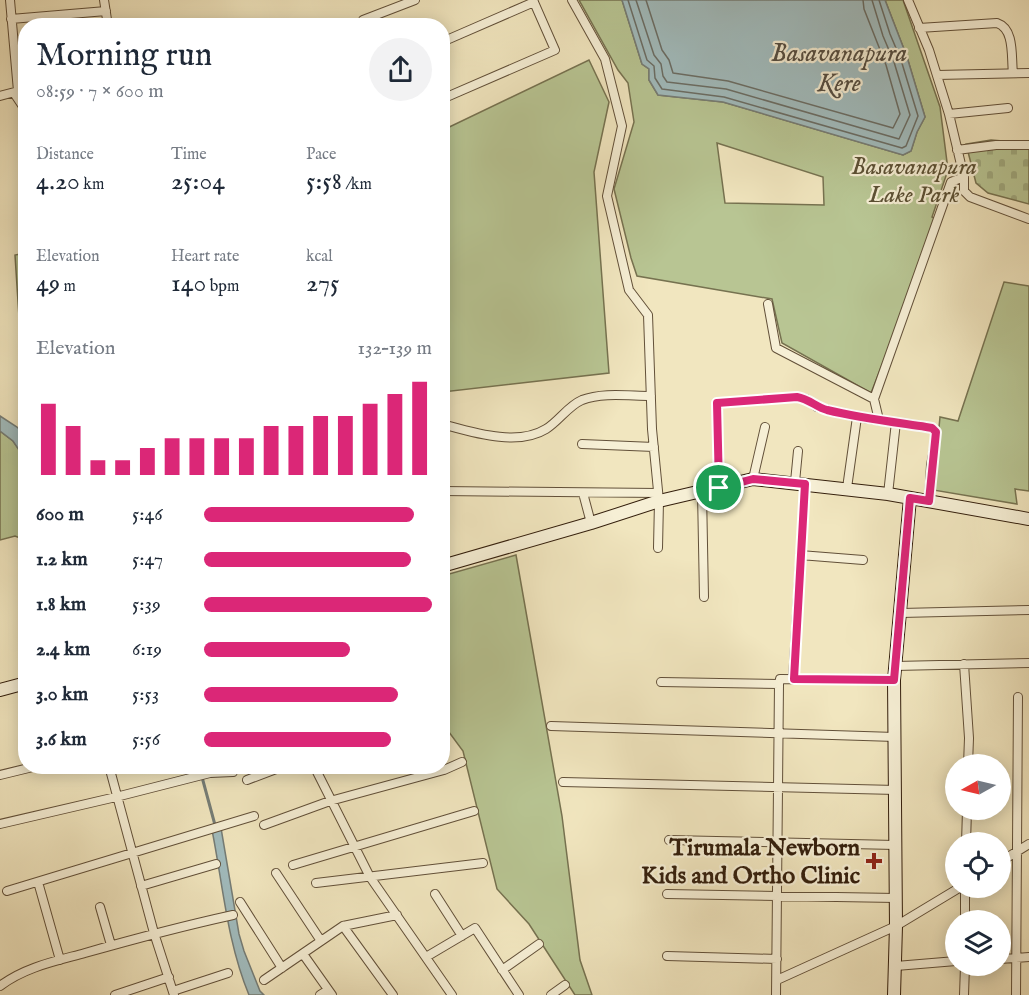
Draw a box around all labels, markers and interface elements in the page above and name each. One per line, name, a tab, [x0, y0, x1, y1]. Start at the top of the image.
text: Morning run	[36, 35, 212, 77]
water label: Basavanapura Kere	[771, 37, 907, 100]
button: share	[369, 38, 432, 101]
text: 08:59 · 7 × 600 m	[36, 79, 164, 104]
text: Distance	[36, 145, 94, 165]
text: Time	[171, 145, 207, 165]
text: Pace	[306, 145, 336, 165]
park label: Basavanapura Lake Park	[851, 152, 977, 211]
text: 4.20	[36, 165, 80, 198]
text: 25:04	[171, 165, 225, 198]
text: 5:58	[306, 165, 342, 198]
text: km	[80, 175, 104, 195]
text: /km	[342, 175, 372, 195]
text: Elevation	[36, 247, 99, 267]
text: Heart rate	[171, 247, 239, 267]
text: kcal	[306, 247, 333, 267]
text: 49	[36, 267, 60, 300]
text: 140	[171, 267, 206, 300]
text: 275	[306, 267, 340, 300]
text: m	[60, 277, 76, 297]
text: bpm	[206, 277, 239, 297]
text: Elevation	[36, 336, 115, 361]
text: 132–139 m	[358, 336, 432, 361]
pin	[693, 462, 744, 513]
icon: arrive	[702, 471, 735, 504]
text: 600 m	[36, 502, 84, 527]
text: 5:46	[132, 502, 163, 527]
text: 1.2 km	[36, 547, 88, 572]
text: 5:47	[132, 547, 163, 572]
text: 1.8 km	[36, 592, 86, 617]
text: 5:39	[132, 592, 161, 617]
text: 2.4 km	[36, 637, 90, 662]
text: 6:19	[132, 637, 162, 662]
text: 3.0 km	[36, 682, 88, 707]
text: 5:53	[132, 682, 159, 707]
text: 3.6 km	[36, 727, 87, 752]
text: 5:56	[132, 727, 160, 752]
north arrow	[945, 754, 1011, 820]
map controls	[945, 754, 1011, 976]
button: locate	[945, 832, 1011, 898]
place label: Tirumala Newborn Kids and Ortho Clinic	[641, 833, 860, 892]
marker: Tirumala Newborn Kids and Ortho Clinic	[865, 852, 883, 870]
button: layers	[945, 910, 1011, 976]

